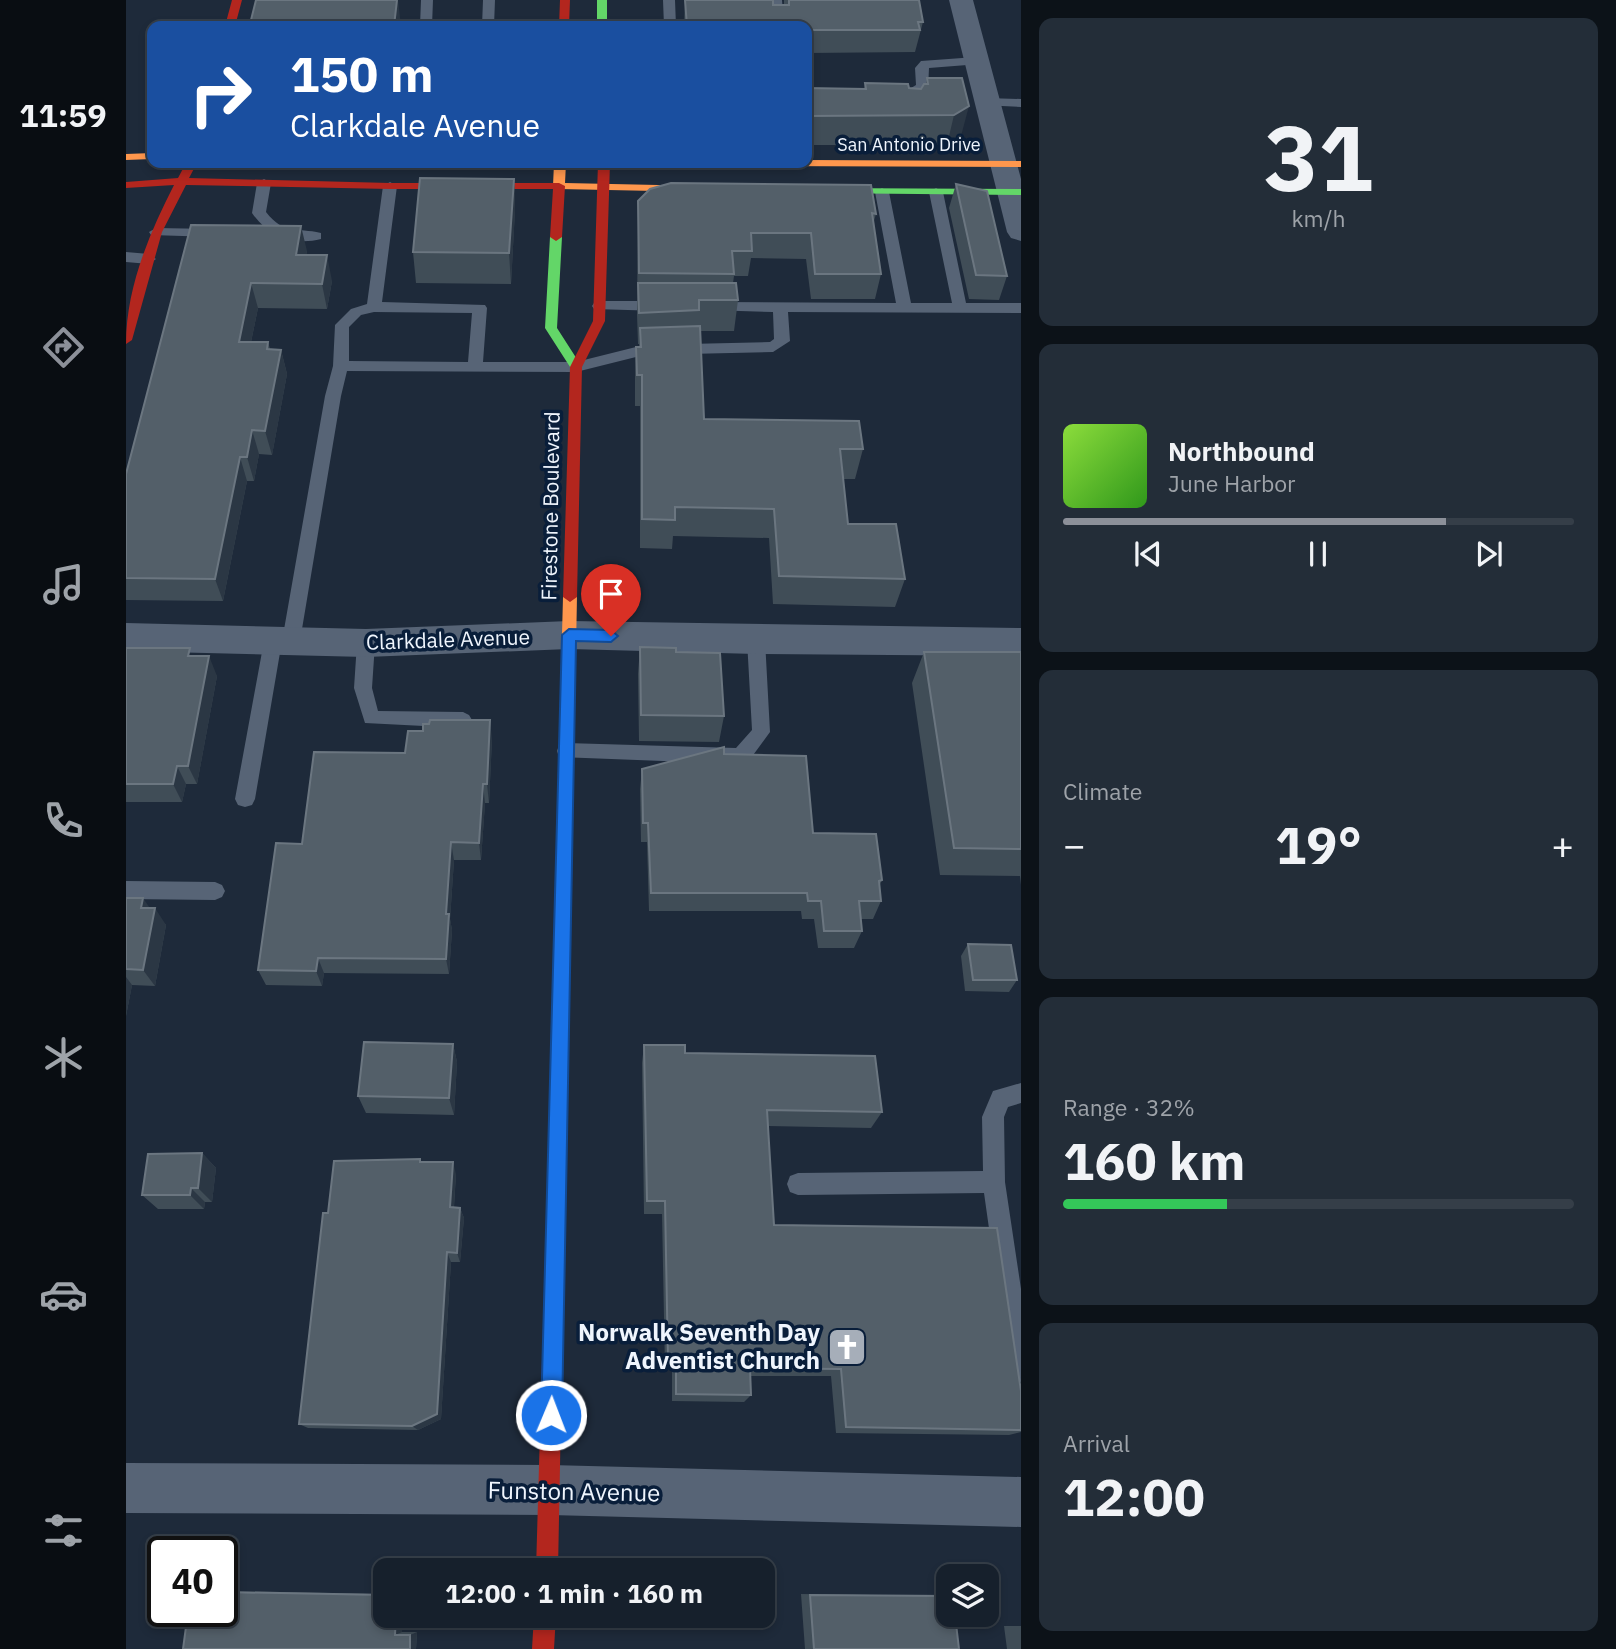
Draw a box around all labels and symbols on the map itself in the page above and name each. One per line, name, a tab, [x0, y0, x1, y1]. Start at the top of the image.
street label: San Antonio Drive	[837, 133, 981, 156]
street label: Firestone Boulevard	[534, 411, 566, 601]
pin	[581, 564, 641, 636]
street label: Clarkdale Avenue	[365, 622, 530, 656]
place label: Norwalk Seventh Day Adventist Church	[578, 1316, 820, 1376]
church icon: Norwalk Seventh Day Adventist Church	[826, 1326, 868, 1368]
position arrow	[514, 1378, 588, 1452]
street label: Funston Avenue	[487, 1473, 661, 1509]
speed limit sign: 40	[147, 1536, 238, 1627]

